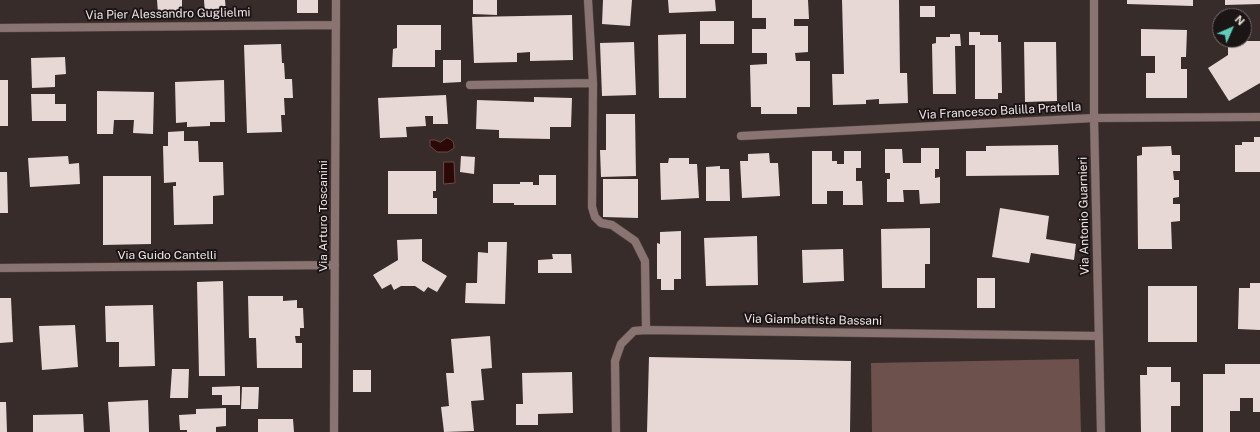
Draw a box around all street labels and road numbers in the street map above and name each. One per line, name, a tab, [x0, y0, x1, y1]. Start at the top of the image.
street label: Via Pier Alessandro Guglielmi	[85, 5, 251, 23]
street label: Via Francesco Balilla Pratella	[918, 100, 1082, 122]
street label: Via Antonio Guarnieri	[1076, 157, 1092, 275]
street label: Via Arturo Toscanini	[316, 160, 330, 272]
street label: Via Guido Cantelli	[117, 248, 217, 262]
street label: Via Giambattista Bassani	[744, 312, 882, 328]

